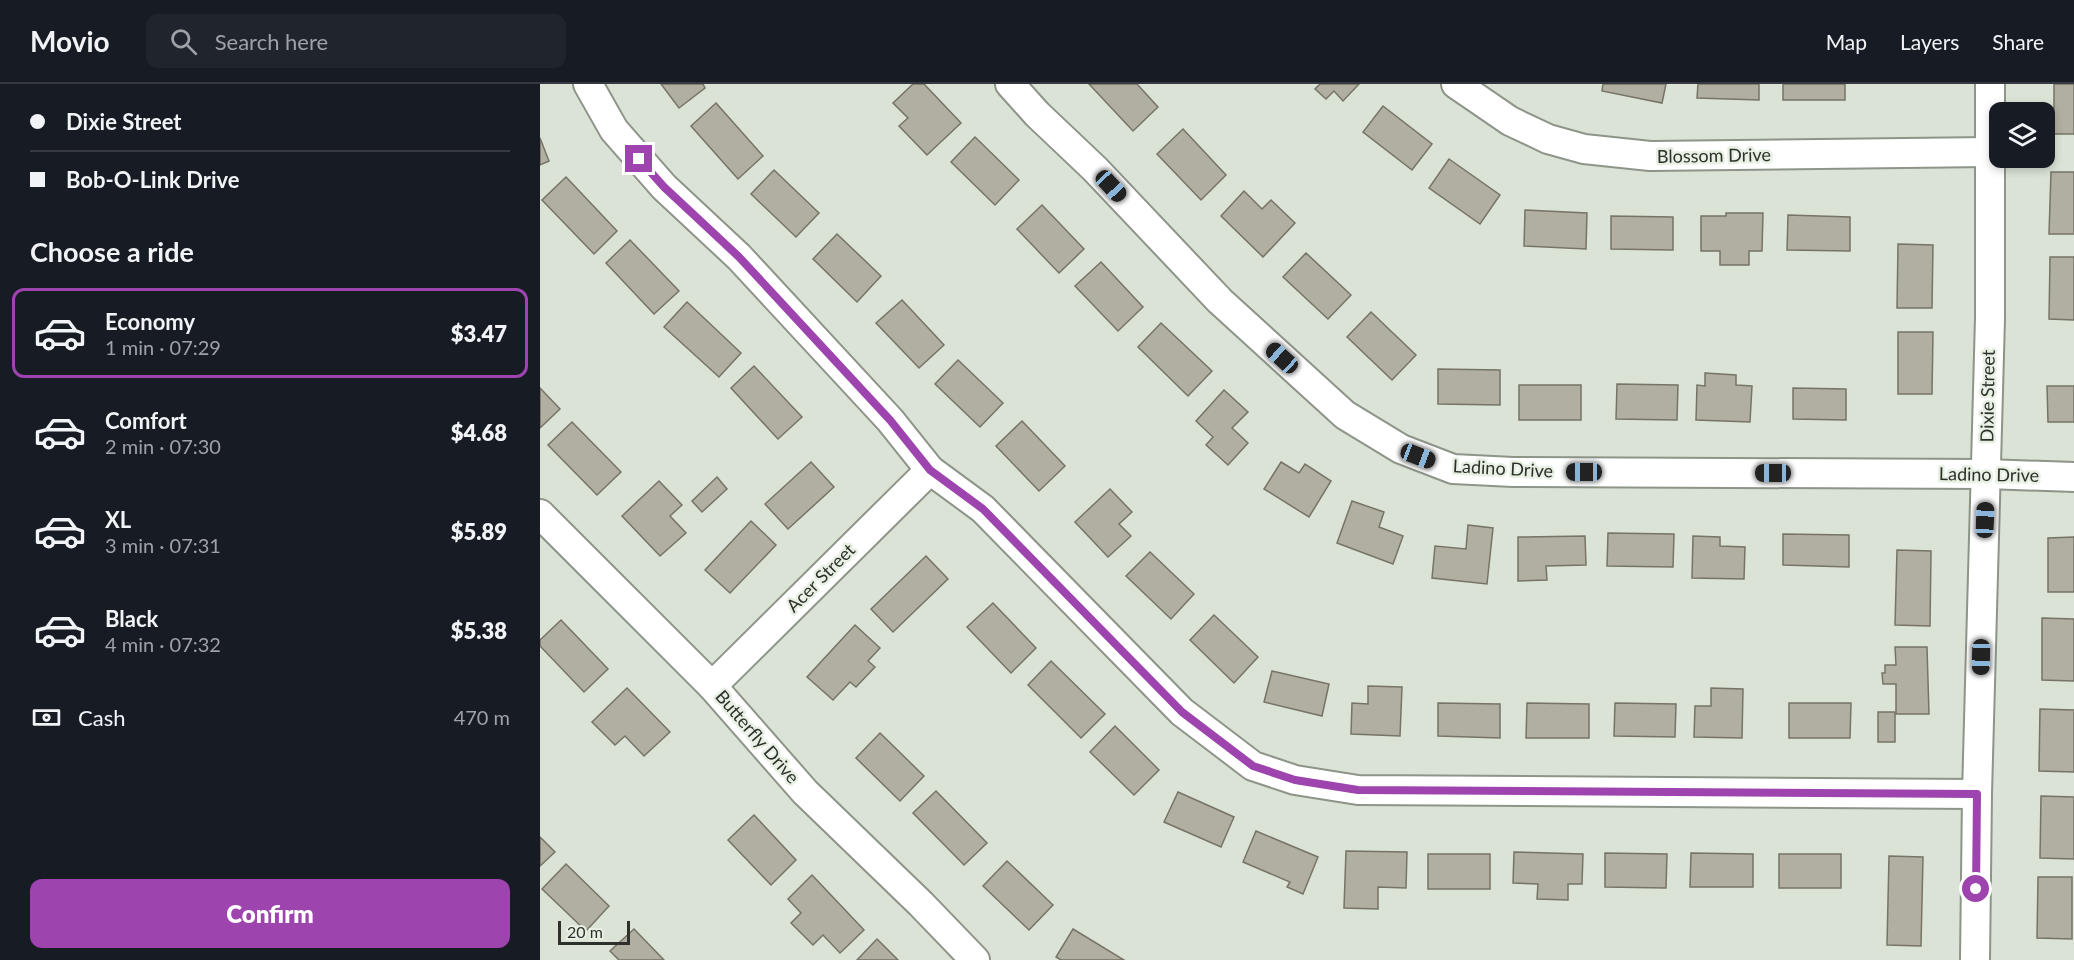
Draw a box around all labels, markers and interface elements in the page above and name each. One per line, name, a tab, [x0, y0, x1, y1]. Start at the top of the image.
search box	[146, 14, 566, 68]
text: Movio	[30, 24, 110, 58]
icon: search	[167, 25, 200, 58]
text: Search here	[215, 28, 328, 55]
text: Map	[1826, 29, 1867, 54]
text: Layers	[1900, 29, 1959, 54]
text: Share	[1992, 29, 2044, 54]
map controls	[1989, 102, 2055, 168]
button: layers	[1989, 102, 2055, 168]
text: Dixie Street	[66, 108, 182, 135]
street label: Blossom Drive	[1657, 143, 1771, 167]
route end	[625, 145, 652, 172]
text: Bob-O-Link Drive	[66, 166, 240, 193]
car	[1092, 167, 1130, 205]
text: Choose a ride	[30, 235, 194, 268]
icon: car	[33, 306, 87, 360]
text: Economy	[105, 308, 195, 335]
text: $3.47	[451, 320, 507, 347]
text: 1 min · 07:29	[105, 335, 221, 359]
car	[1263, 339, 1301, 377]
street label: Dixie Street	[1975, 349, 1999, 442]
icon: car	[33, 405, 87, 459]
text: Comfort	[105, 407, 187, 434]
text: $4.68	[451, 419, 507, 446]
text: 2 min · 07:30	[105, 434, 221, 458]
car	[1398, 441, 1438, 471]
street label: Ladino Drive	[1452, 454, 1554, 482]
street label: Ladino Drive	[1939, 462, 2039, 486]
car	[1566, 463, 1602, 481]
car	[1755, 464, 1791, 482]
car	[1975, 502, 1995, 538]
icon: car	[33, 504, 87, 558]
text: XL	[105, 506, 131, 533]
text: $5.89	[451, 518, 507, 545]
text: 3 min · 07:31	[105, 533, 221, 557]
street label: Acer Street	[781, 538, 860, 616]
icon: car	[33, 603, 87, 657]
text: Black	[105, 605, 158, 632]
text: $5.38	[451, 617, 507, 644]
text: 4 min · 07:32	[105, 632, 221, 656]
car	[1972, 639, 1990, 675]
street label: Butterfly Drive	[711, 685, 804, 788]
icon: cash	[30, 701, 63, 734]
text: Cash	[78, 704, 125, 731]
text: 470 m	[454, 705, 510, 729]
route start	[1962, 875, 1989, 902]
button: Confirm	[30, 879, 510, 948]
scale bar	[558, 918, 630, 946]
text: 20 m	[567, 922, 603, 941]

